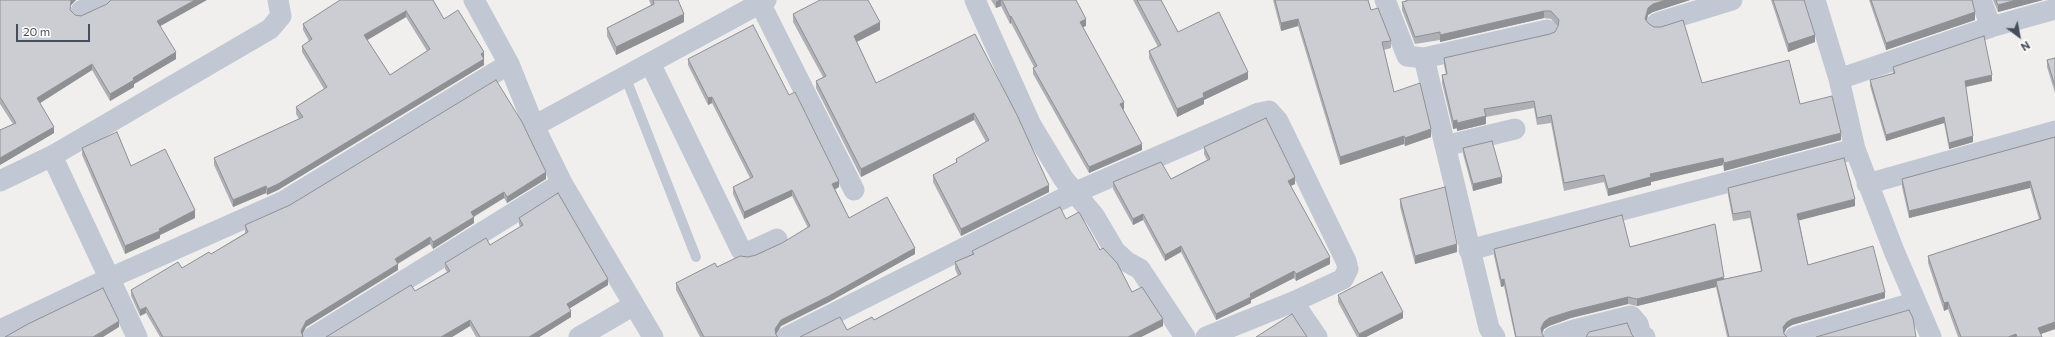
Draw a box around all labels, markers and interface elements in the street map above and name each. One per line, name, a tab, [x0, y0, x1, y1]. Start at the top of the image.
scale bar	[18, 16, 92, 42]
north arrow	[1999, 16, 2039, 56]
text: 20 m	[23, 24, 50, 38]
text: N	[2019, 39, 2033, 54]

